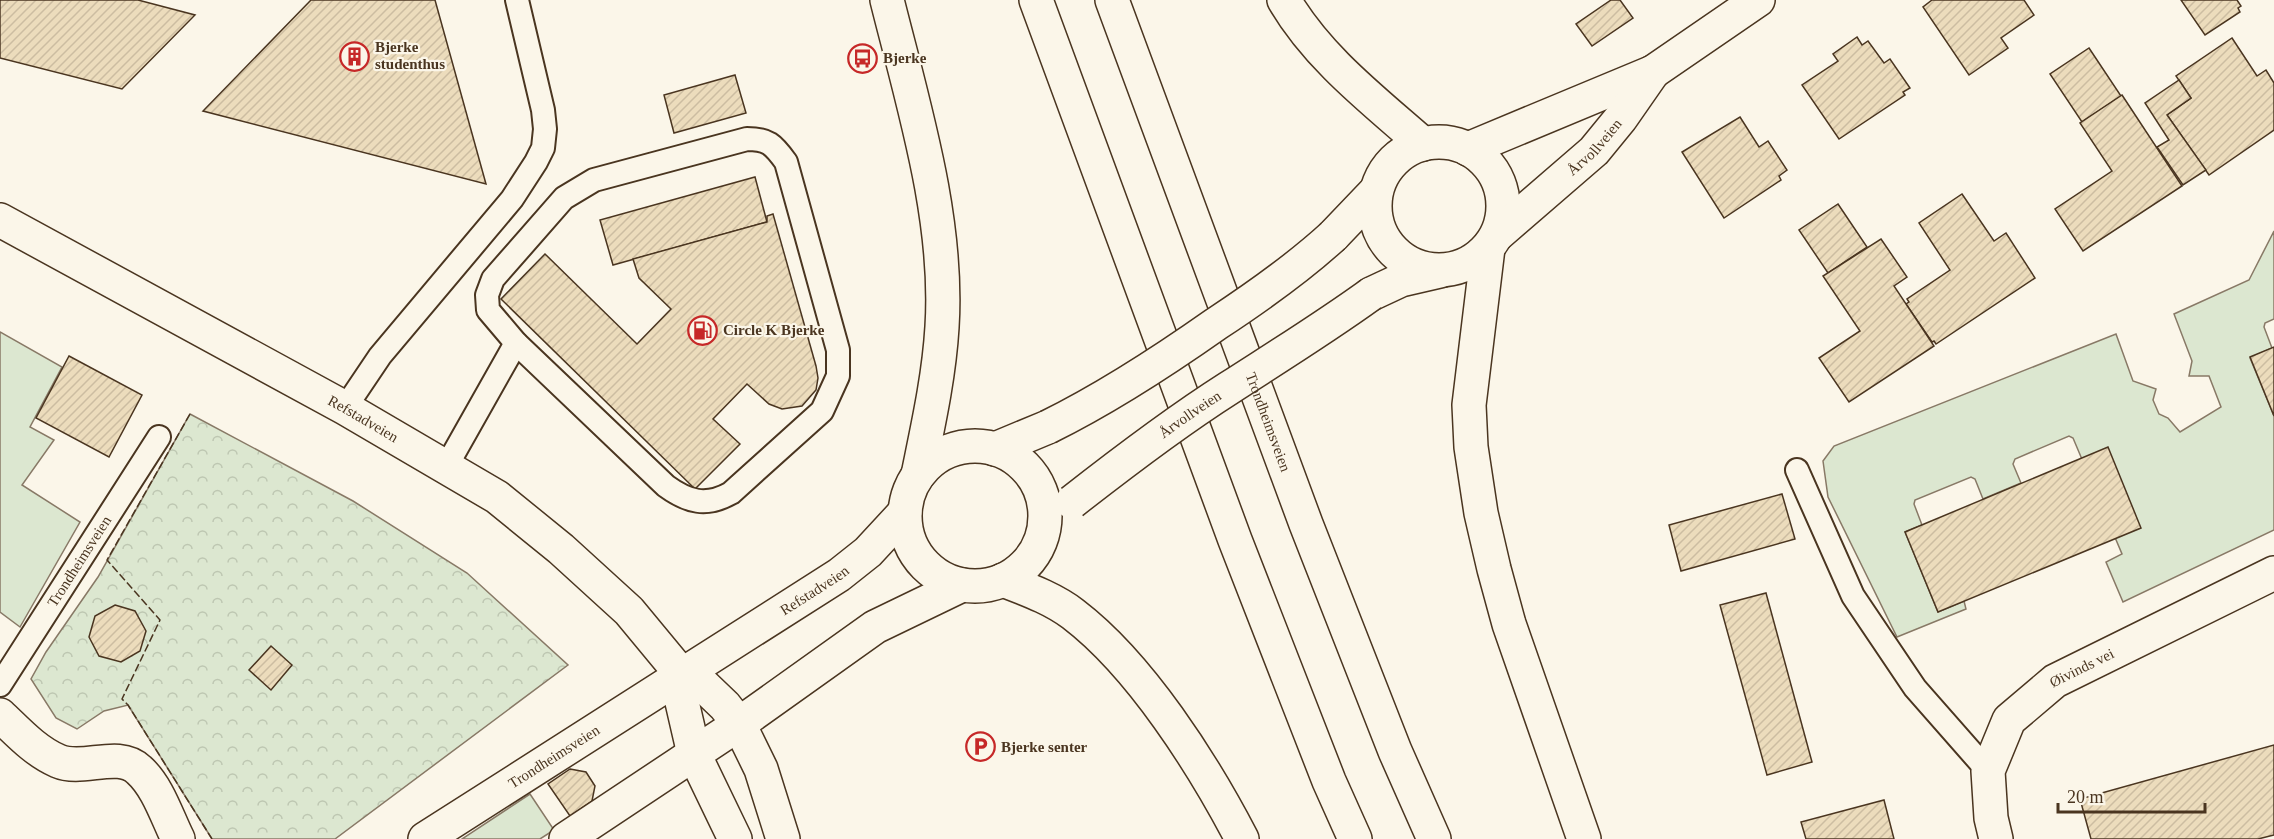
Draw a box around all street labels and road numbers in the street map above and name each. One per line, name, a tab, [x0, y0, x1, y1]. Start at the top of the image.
street label: Årvollveien	[1564, 115, 1625, 178]
street label: Trondheimsveien	[1243, 370, 1294, 474]
street label: Årvollveien	[1156, 387, 1224, 441]
street label: Refstadveien	[325, 392, 402, 446]
street label: Trondheimsveien	[44, 513, 115, 610]
street label: Refstadveien	[777, 562, 852, 618]
street label: Øivinds vei	[2047, 645, 2117, 690]
street label: Trondheimsveien	[506, 722, 603, 792]

